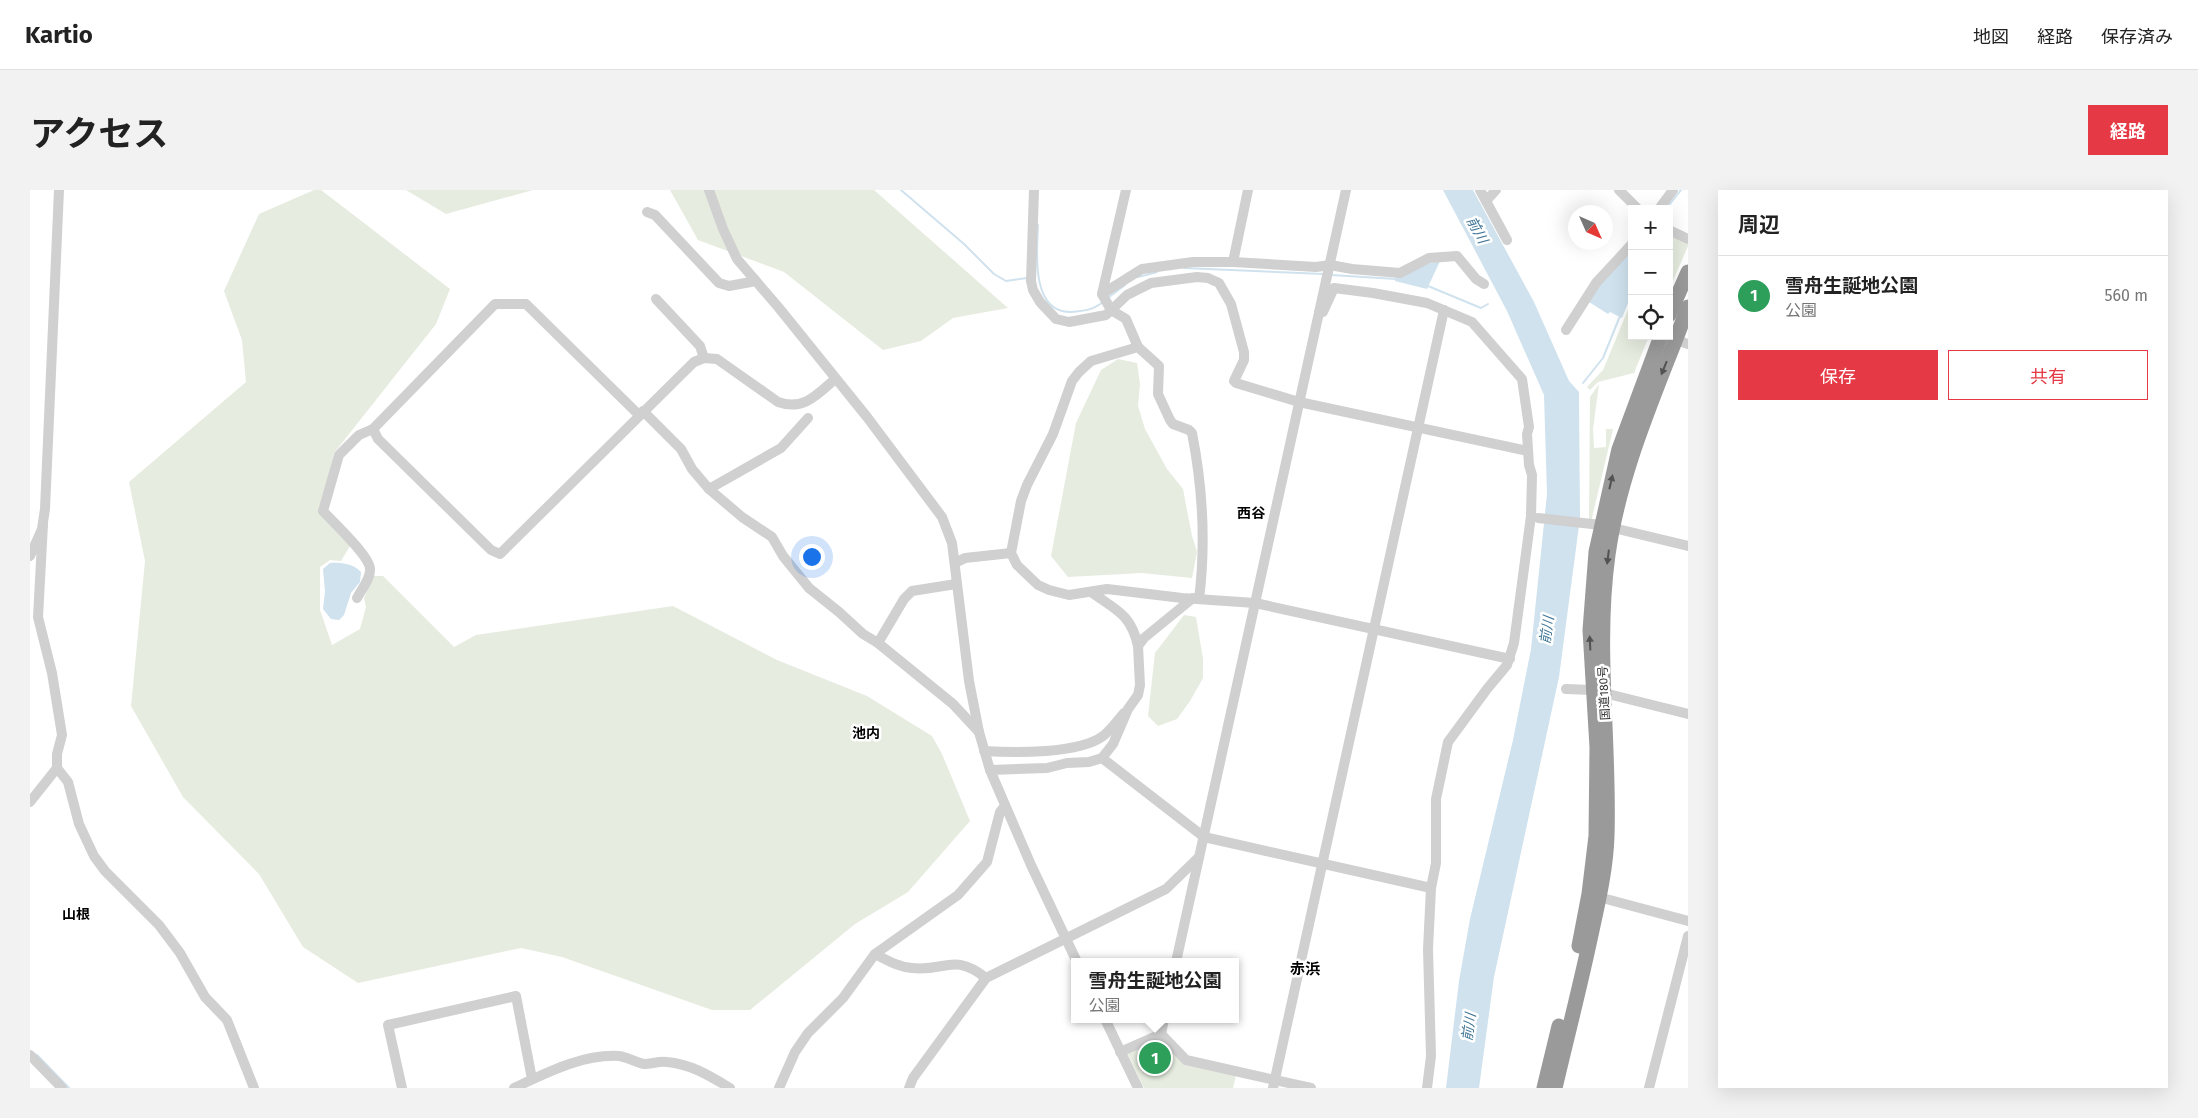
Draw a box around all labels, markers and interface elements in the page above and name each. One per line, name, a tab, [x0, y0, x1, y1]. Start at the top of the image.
text: Kartio	[25, 21, 93, 49]
text: 地図	[1973, 26, 2009, 48]
text: 経路	[2037, 26, 2073, 48]
text: 保存済み	[2101, 26, 2173, 48]
button: 経路	[2088, 105, 2168, 155]
text: アクセス	[30, 113, 168, 155]
north arrow	[1568, 205, 1613, 250]
map controls	[1628, 205, 1673, 340]
button: +	[1628, 205, 1673, 250]
text: 周辺	[1738, 212, 1780, 238]
water label: 前川	[1463, 214, 1492, 248]
button: −	[1628, 250, 1673, 295]
text: 雪舟生誕地公園	[1785, 274, 1918, 297]
text: 1	[1750, 286, 1758, 305]
text: 560 m	[2105, 286, 2148, 305]
button: locate	[1628, 295, 1673, 340]
text: 公園	[1785, 301, 1817, 320]
button: 保存	[1738, 350, 1938, 400]
button: 共有	[1948, 350, 2148, 400]
one-way arrow	[1660, 361, 1667, 376]
one-way arrow	[1607, 474, 1615, 490]
district label: 西谷	[1237, 505, 1266, 522]
your location	[799, 544, 825, 570]
one-way arrow	[1604, 549, 1612, 565]
water label: 前川	[1537, 613, 1558, 645]
one-way arrow	[1586, 634, 1594, 650]
street label: 国道180号	[1596, 665, 1612, 721]
district label: 池内	[852, 725, 880, 742]
district label: 山根	[62, 906, 90, 923]
popup	[1071, 958, 1239, 1023]
district label: 赤浜	[1290, 960, 1321, 978]
text: 雪舟生誕地公園	[1088, 969, 1222, 992]
text: 公園	[1088, 996, 1121, 1015]
water label: 前川	[1459, 1010, 1480, 1042]
pin: 1	[1139, 1039, 1171, 1077]

